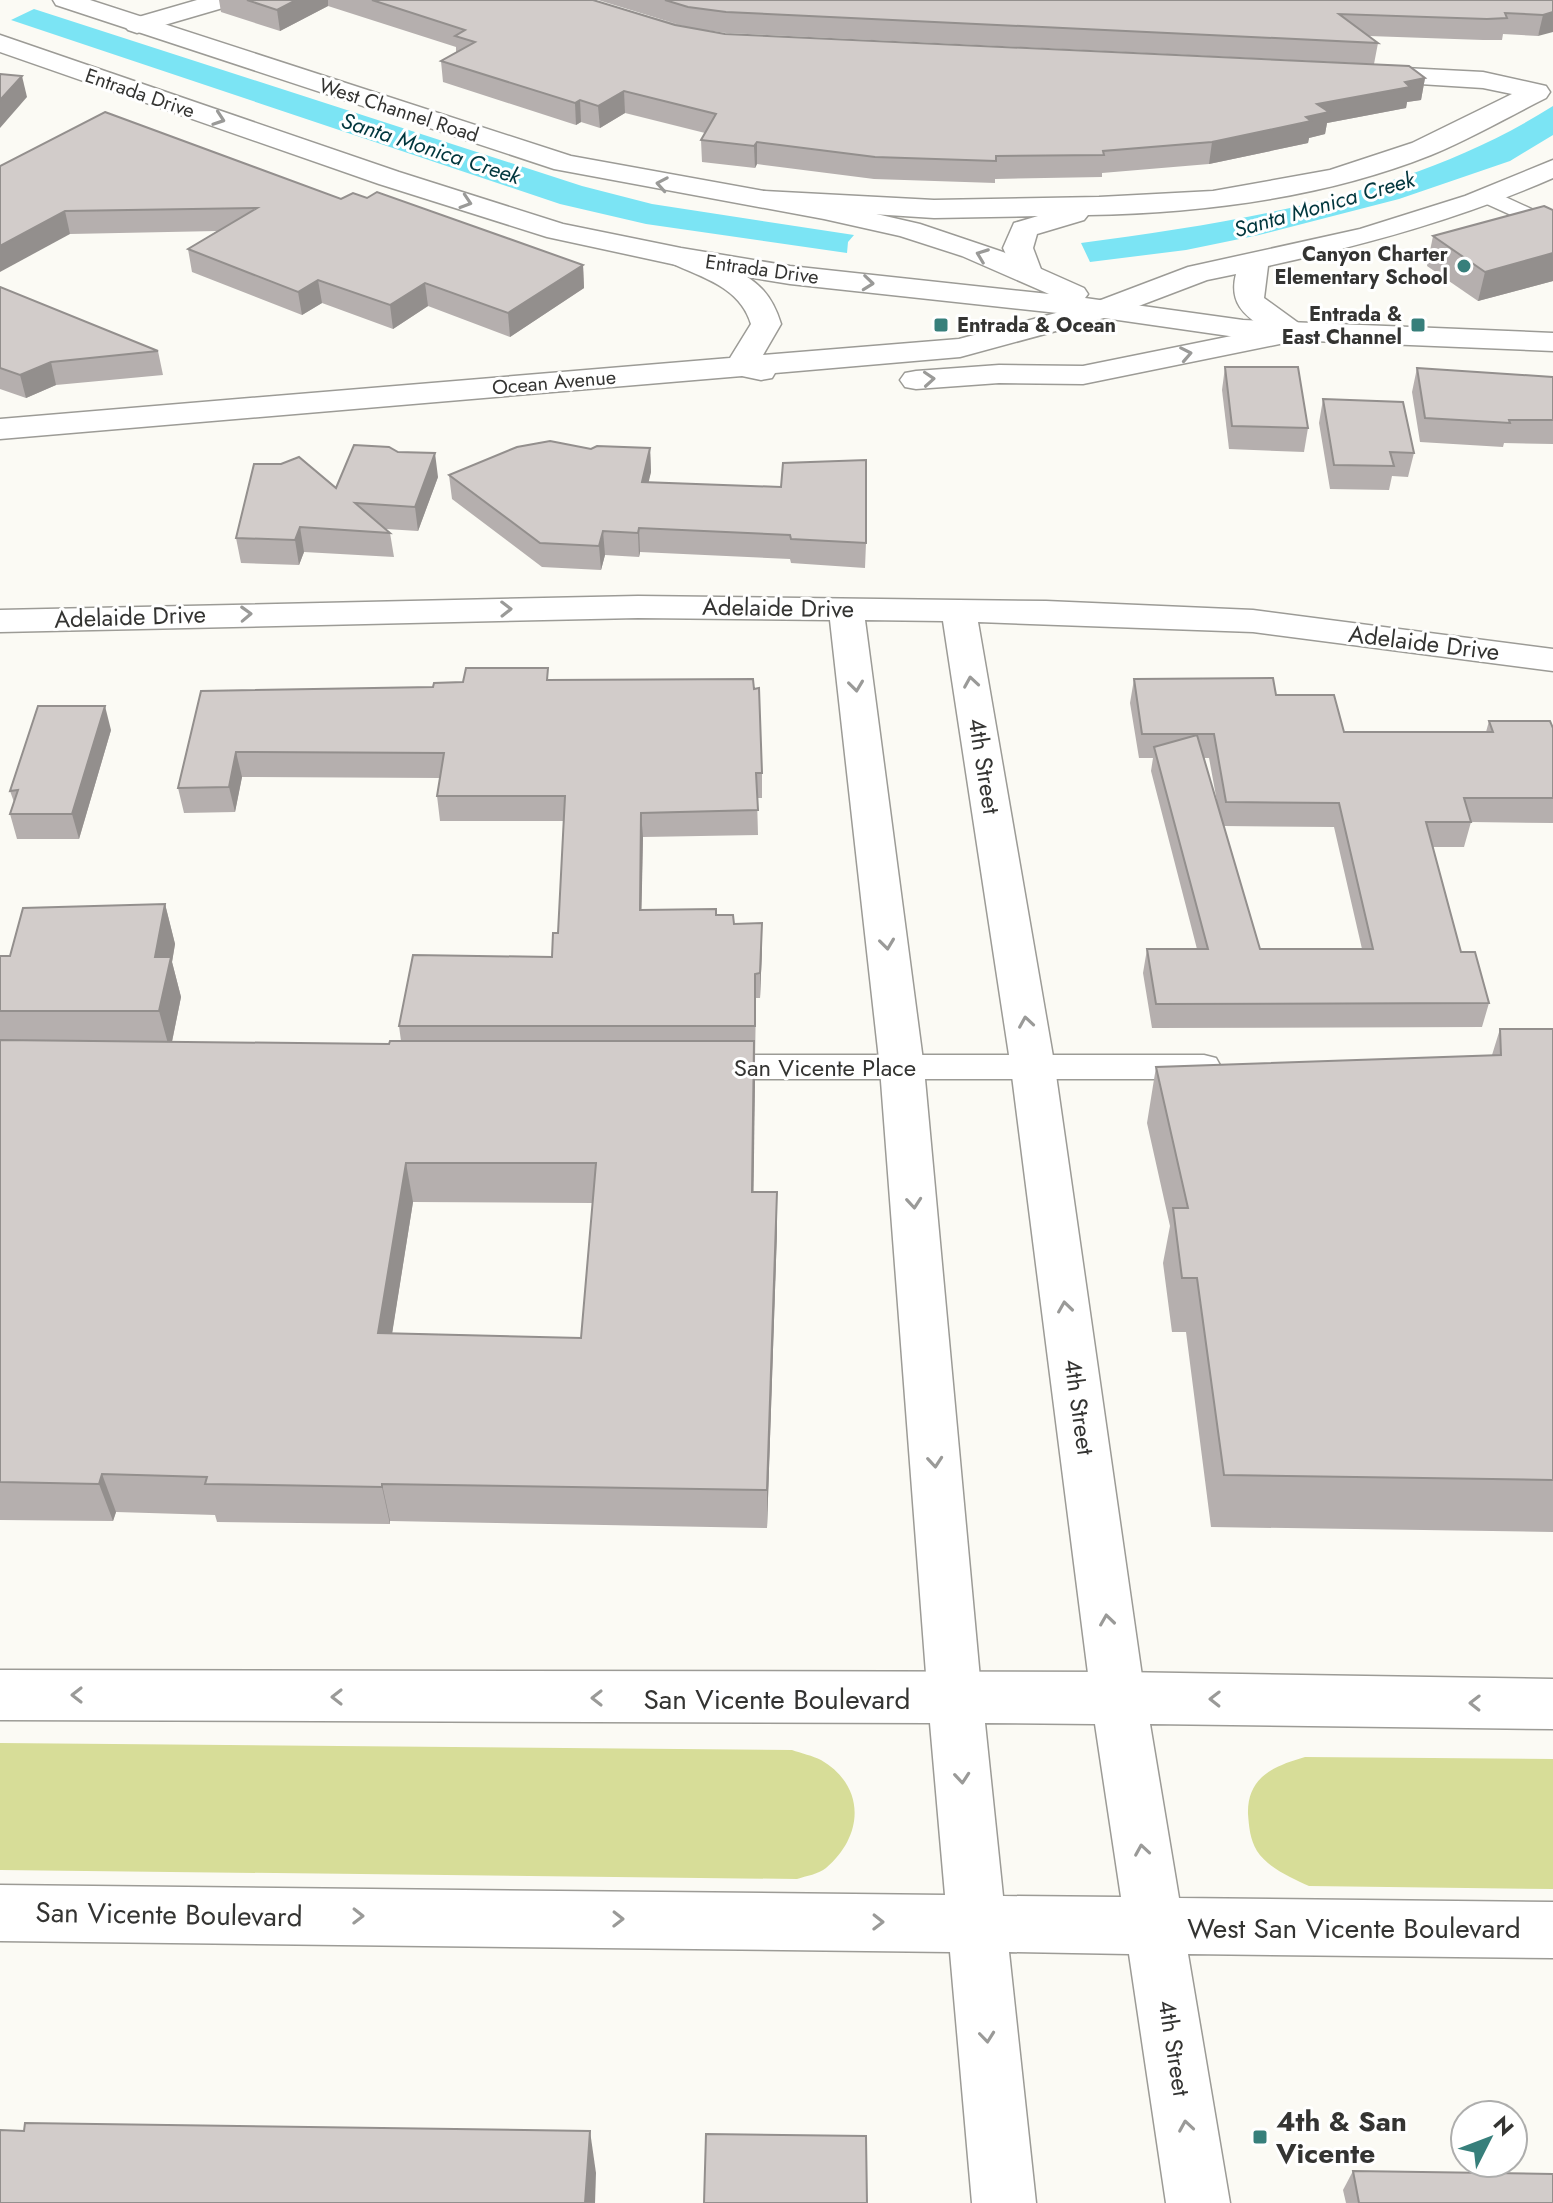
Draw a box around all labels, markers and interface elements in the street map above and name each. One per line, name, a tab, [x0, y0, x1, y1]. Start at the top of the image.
street label: Entrada Drive	[81, 61, 199, 126]
street label: West Channel Road	[315, 71, 482, 150]
water label: Santa Monica Creek	[337, 104, 526, 193]
one-way arrow	[211, 110, 225, 126]
water label: Santa Monica Creek	[1230, 162, 1420, 245]
one-way arrow	[655, 176, 668, 193]
one-way arrow	[458, 192, 472, 208]
place label: Canyon Charter Elementary School	[1275, 240, 1449, 292]
street label: Entrada Drive	[703, 247, 821, 292]
one-way arrow	[976, 248, 990, 265]
marker: Canyon Charter Elementary School	[1455, 257, 1473, 275]
one-way arrow	[862, 275, 875, 292]
place label: Entrada & East Channel	[1282, 300, 1402, 352]
place label: Entrada & Ocean	[957, 311, 1116, 340]
marker: Entrada & Ocean	[932, 316, 950, 334]
marker: Entrada & East Channel	[1409, 316, 1427, 334]
one-way arrow	[1180, 347, 1193, 364]
street label: Ocean Avenue	[491, 363, 617, 402]
one-way arrow	[923, 371, 936, 388]
street label: Adelaide Drive	[702, 589, 854, 626]
street label: Adelaide Drive	[54, 596, 206, 637]
one-way arrow	[500, 600, 513, 618]
one-way arrow	[240, 605, 253, 622]
street label: Adelaide Drive	[1347, 616, 1502, 669]
one-way arrow	[963, 675, 980, 689]
one-way arrow	[847, 679, 864, 693]
street label: 4th Street	[960, 715, 1009, 817]
one-way arrow	[879, 938, 896, 951]
one-way arrow	[1018, 1015, 1035, 1028]
street label: San Vicente Place	[734, 1050, 916, 1085]
one-way arrow	[905, 1197, 922, 1210]
one-way arrow	[1057, 1300, 1074, 1314]
street label: 4th Street	[1055, 1357, 1104, 1458]
one-way arrow	[926, 1456, 943, 1469]
one-way arrow	[1099, 1613, 1116, 1627]
street label: San Vicente Boulevard	[643, 1679, 911, 1720]
one-way arrow	[70, 1686, 83, 1704]
one-way arrow	[330, 1688, 343, 1706]
one-way arrow	[590, 1689, 603, 1707]
one-way arrow	[1208, 1690, 1221, 1708]
one-way arrow	[1468, 1694, 1481, 1712]
one-way arrow	[953, 1772, 970, 1785]
one-way arrow	[1134, 1843, 1151, 1857]
street label: San Vicente Boulevard	[35, 1892, 303, 1937]
one-way arrow	[352, 1908, 365, 1925]
street label: West San Vicente Boulevard	[1187, 1908, 1521, 1949]
one-way arrow	[612, 1910, 625, 1928]
one-way arrow	[872, 1913, 885, 1931]
street label: 4th Street	[1150, 1997, 1199, 2099]
one-way arrow	[978, 2031, 995, 2044]
north arrow	[1449, 2099, 1529, 2179]
place label: 4th & San Vicente	[1275, 2101, 1407, 2174]
text: N	[1486, 2108, 1522, 2143]
one-way arrow	[1178, 2119, 1195, 2133]
marker: 4th & San Vicente	[1251, 2128, 1269, 2146]

